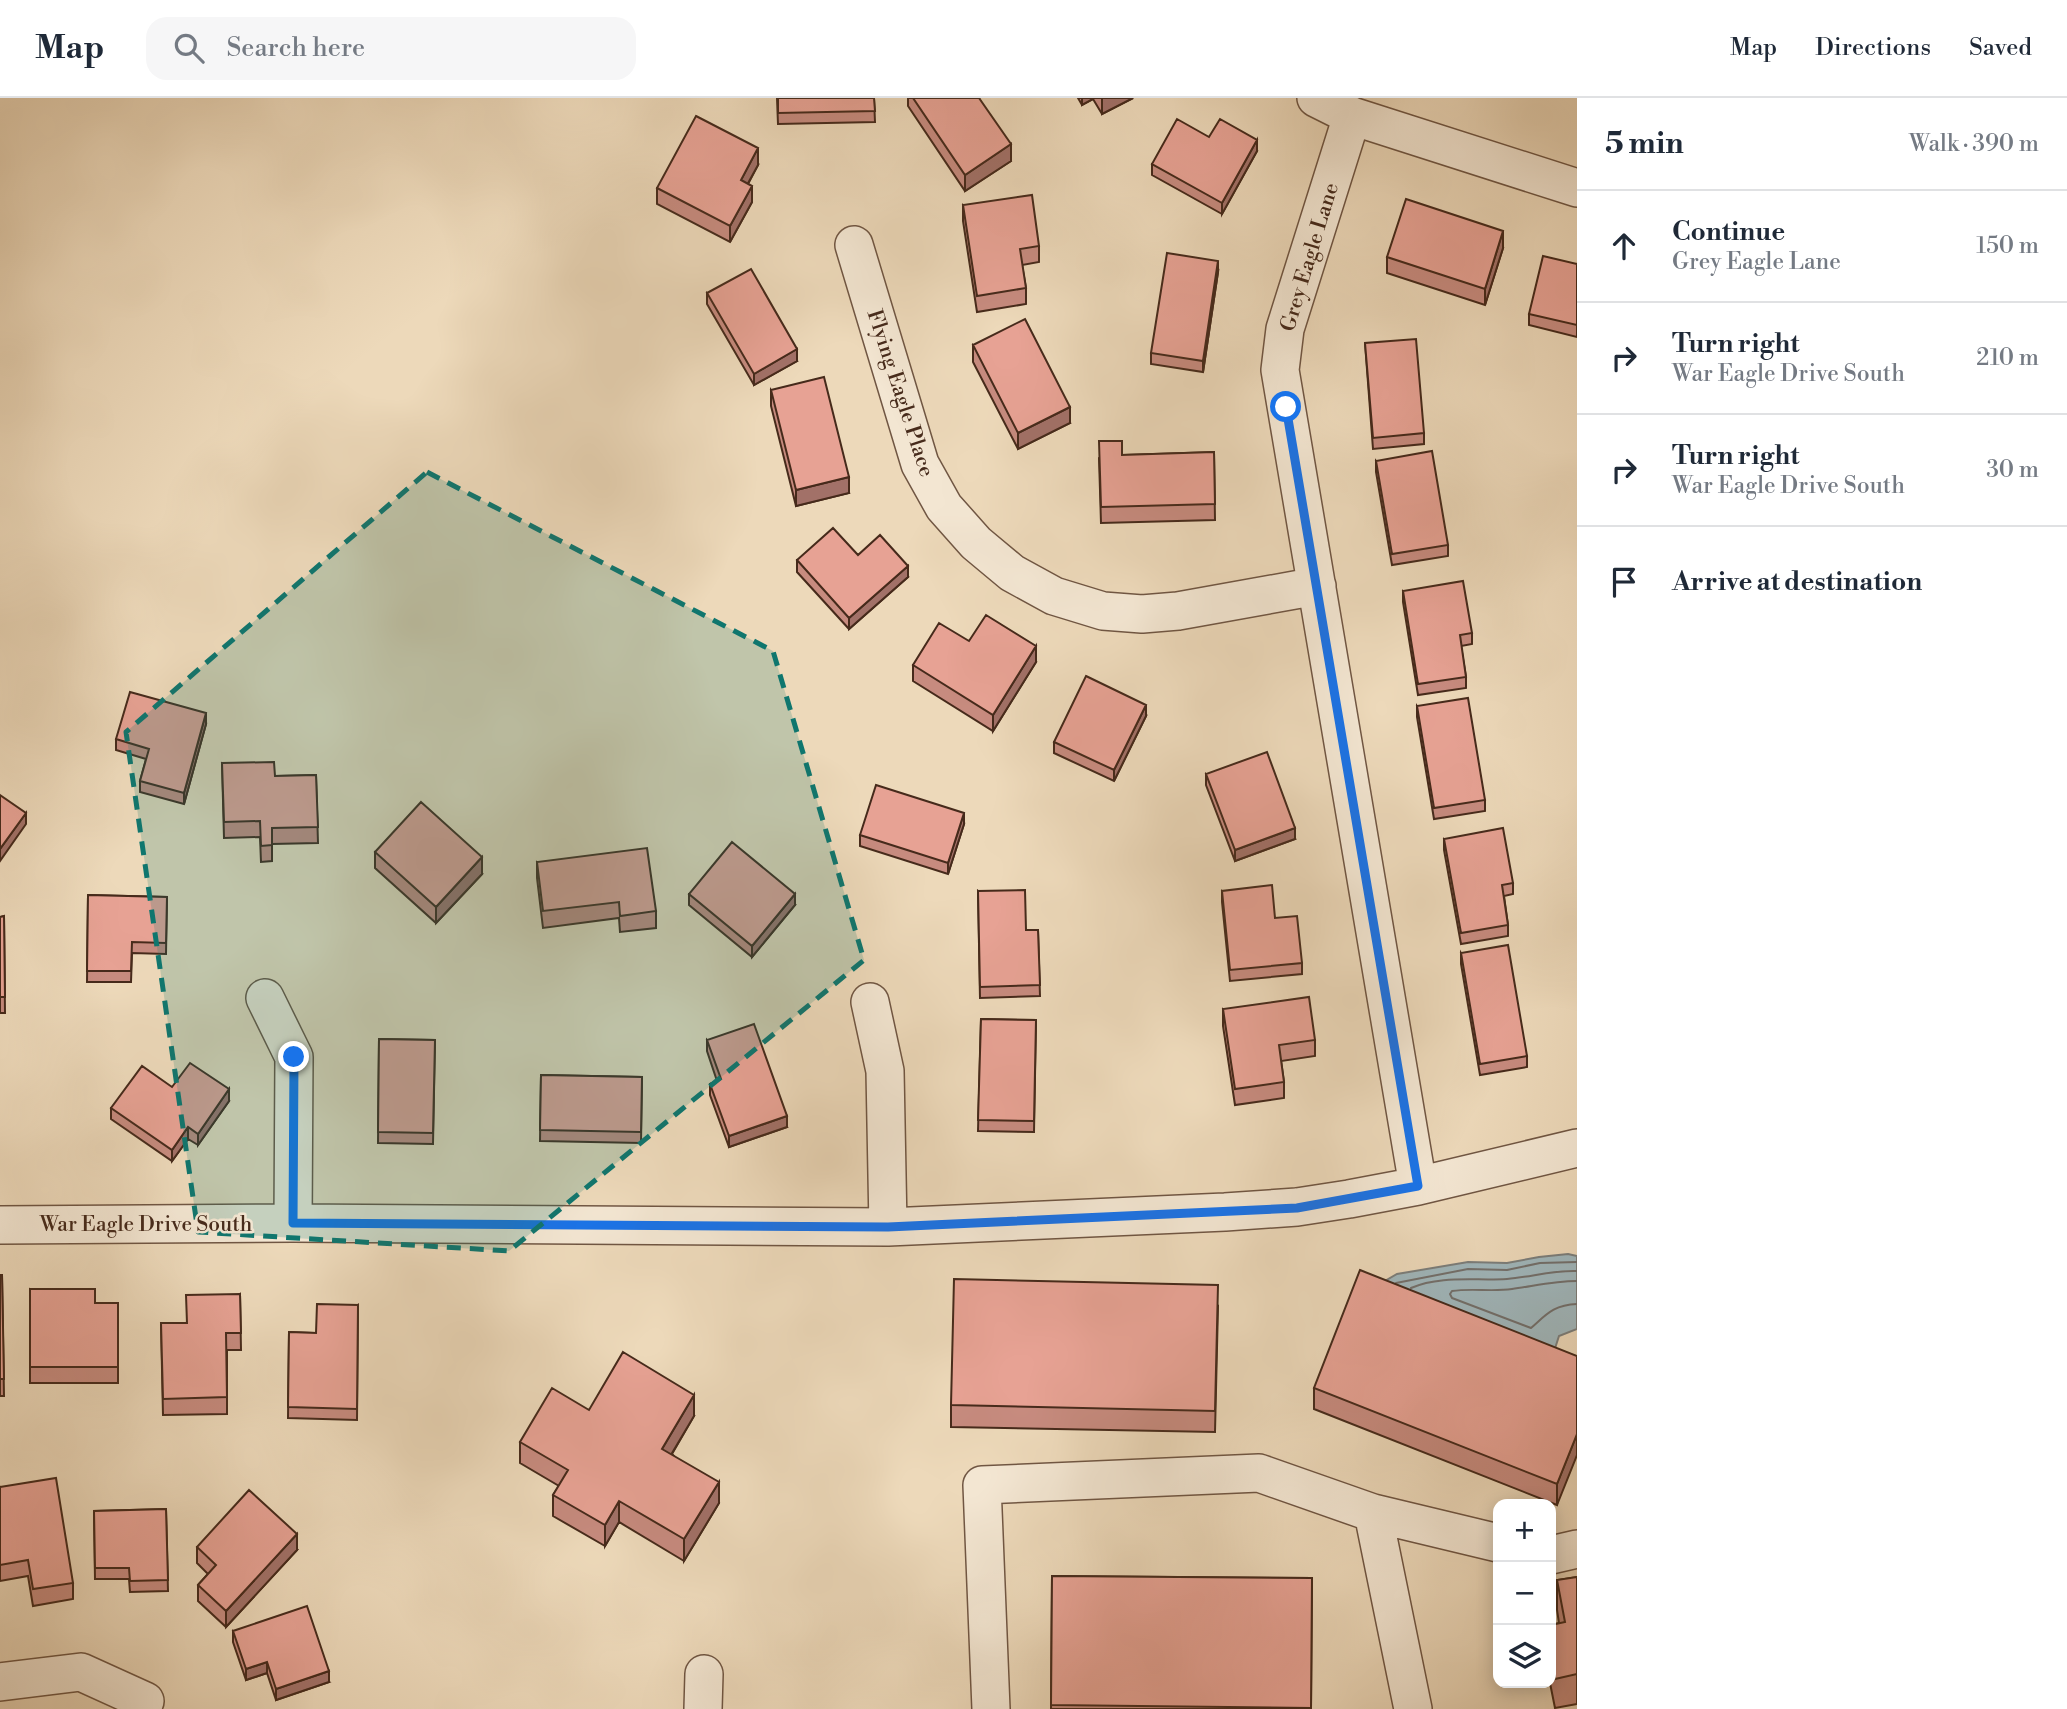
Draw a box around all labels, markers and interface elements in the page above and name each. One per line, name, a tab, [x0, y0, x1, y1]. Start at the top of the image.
search box	[146, 17, 636, 80]
text: Map	[35, 28, 104, 69]
icon: search	[170, 29, 208, 67]
text: Search here	[226, 32, 365, 64]
text: Map	[1730, 33, 1777, 63]
text: Directions	[1815, 33, 1931, 63]
text: Saved	[1969, 33, 2032, 63]
text: 5 min	[1605, 125, 1684, 163]
text: Walk · 390 m	[1909, 130, 2039, 158]
street label: Grey Eagle Lane	[1275, 180, 1345, 335]
text: Continue	[1672, 216, 1785, 248]
icon: ahead	[1605, 227, 1643, 265]
text: 150 m	[1976, 232, 2039, 260]
text: Grey Eagle Lane	[1672, 248, 1841, 276]
street label: Flying Eagle Place	[861, 306, 939, 480]
text: Turn right	[1672, 328, 1800, 360]
icon: right	[1605, 339, 1643, 377]
text: 210 m	[1976, 344, 2039, 372]
text: War Eagle Drive South	[1672, 360, 1905, 388]
route start	[1270, 391, 1301, 422]
text: Turn right	[1672, 440, 1800, 472]
icon: right	[1605, 451, 1643, 489]
text: 30 m	[1986, 456, 2039, 484]
text: War Eagle Drive South	[1672, 472, 1905, 500]
icon: arrive	[1605, 563, 1643, 601]
text: Arrive at destination	[1672, 566, 1922, 598]
route end	[278, 1041, 309, 1072]
street label: War Eagle Drive South	[39, 1212, 253, 1238]
map controls	[1493, 1499, 1556, 1688]
button: +	[1493, 1499, 1556, 1562]
button: −	[1493, 1562, 1556, 1625]
button: layers	[1493, 1625, 1556, 1688]

